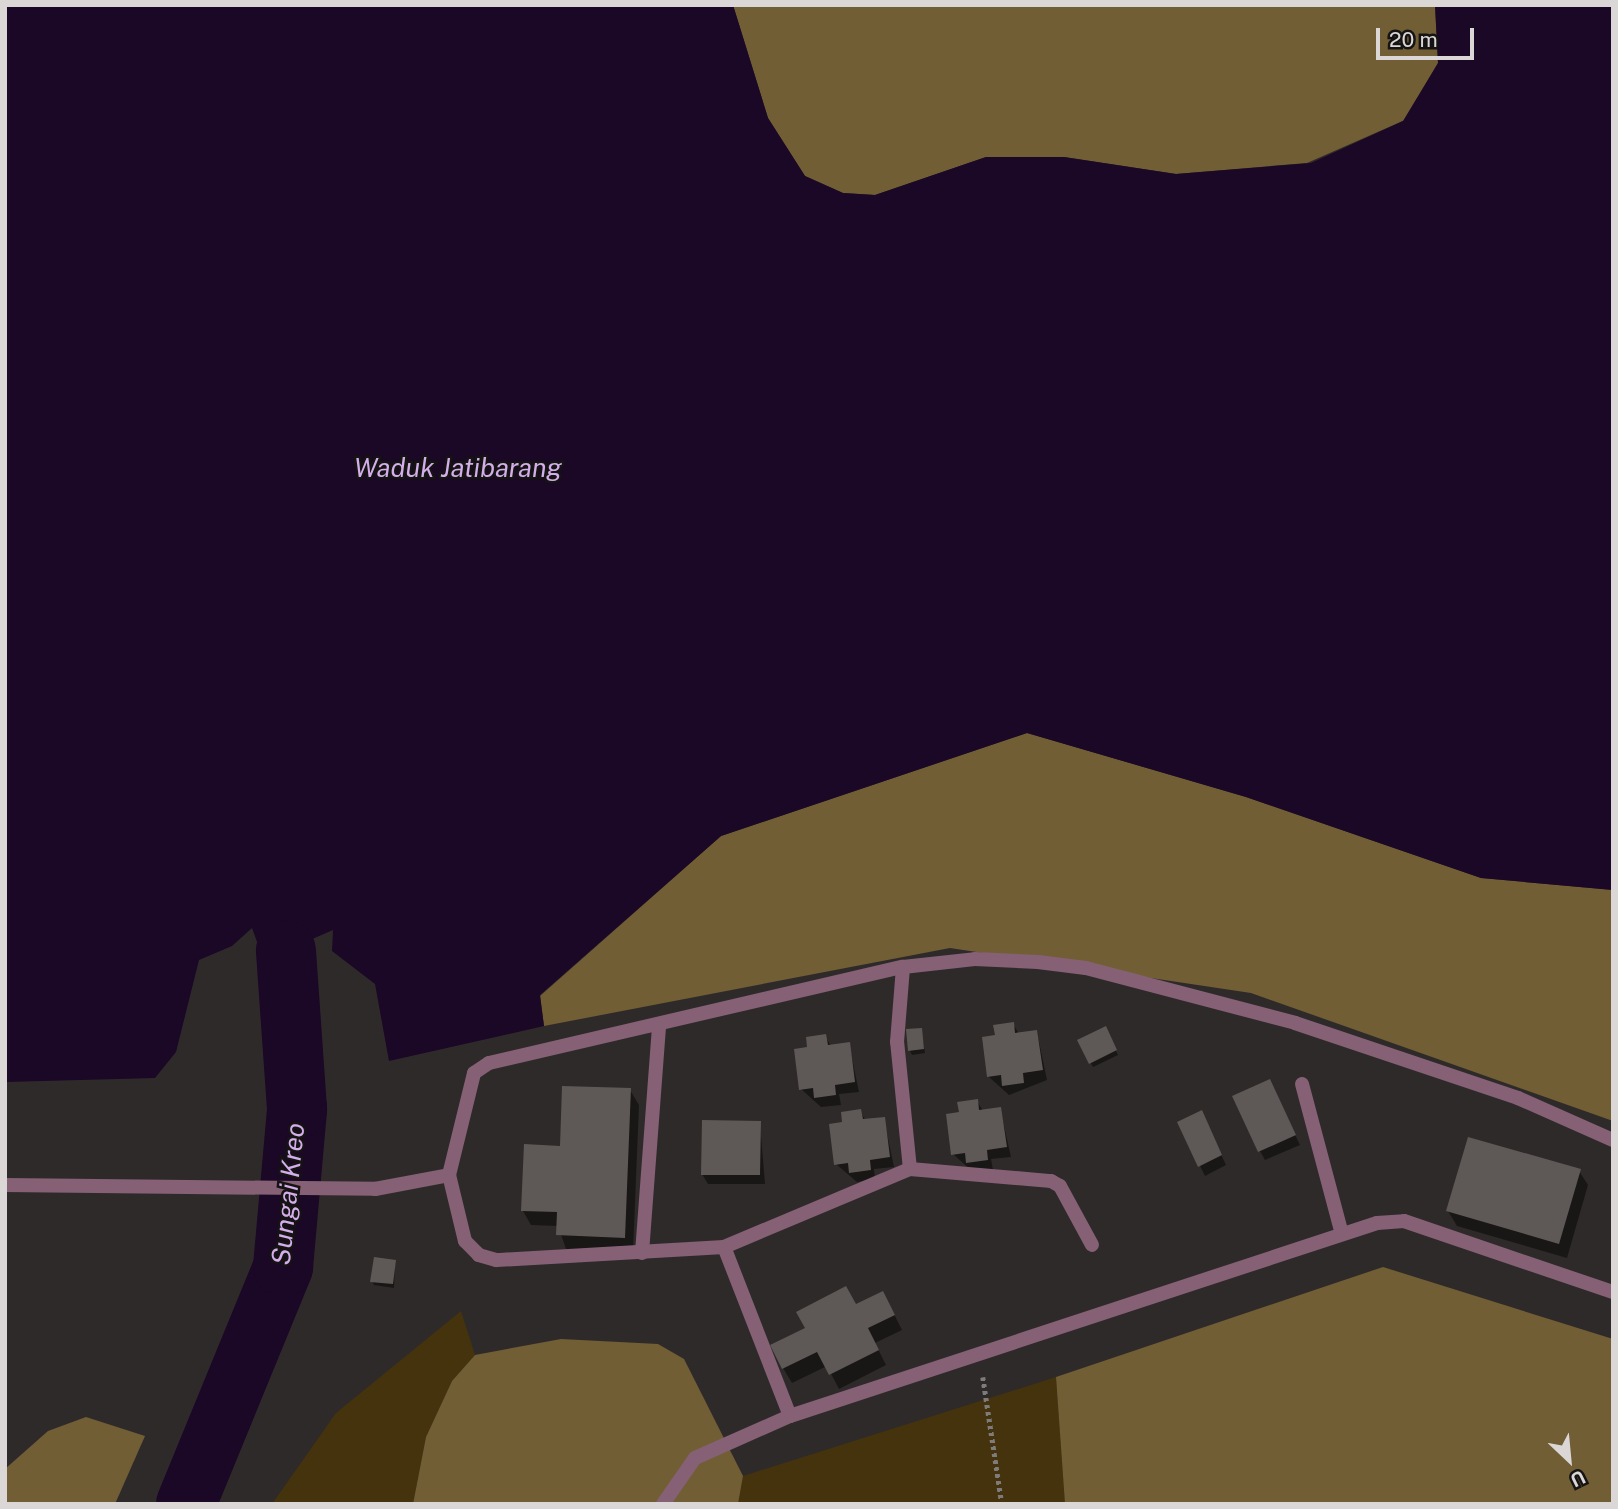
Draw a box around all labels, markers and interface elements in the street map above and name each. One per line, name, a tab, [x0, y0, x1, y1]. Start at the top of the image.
scale bar	[1380, 14, 1478, 58]
text: 20 m	[1389, 27, 1438, 52]
water label: Waduk Jatibarang	[354, 452, 562, 484]
water label: Sungai Kreo	[265, 1121, 311, 1267]
north arrow	[1534, 1425, 1604, 1495]
text: U	[1567, 1466, 1589, 1492]

